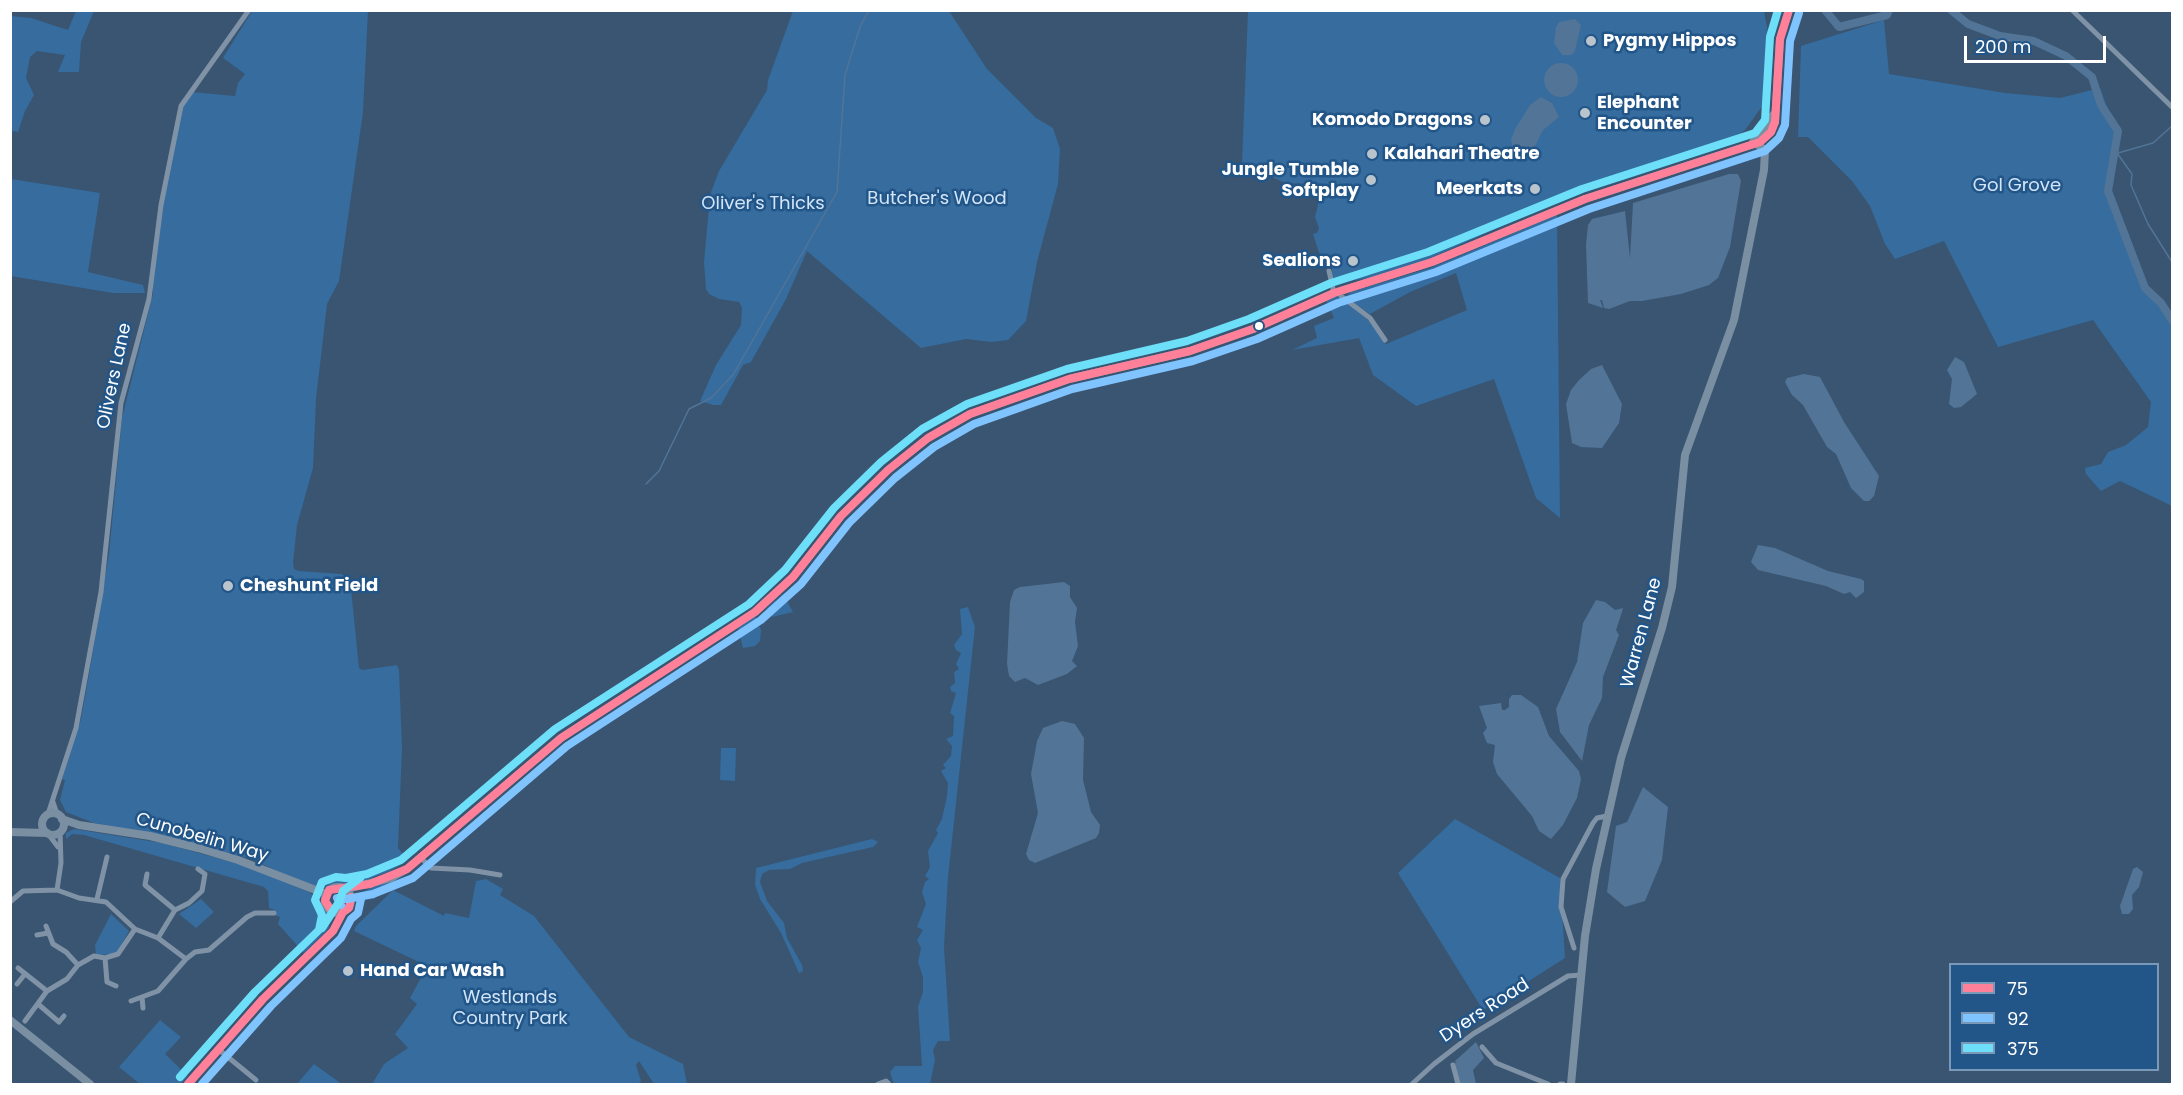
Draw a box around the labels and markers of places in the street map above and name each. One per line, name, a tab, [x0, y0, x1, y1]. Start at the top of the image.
place label: Pygmy Hippos	[1603, 30, 1737, 52]
marker: Pygmy Hippos	[1584, 34, 1598, 48]
place label: Elephant Encounter	[1597, 92, 1692, 134]
marker: Elephant Encounter	[1578, 106, 1592, 120]
place label: Komodo Dragons	[1312, 109, 1473, 131]
marker: Komodo Dragons	[1478, 113, 1492, 127]
place label: Kalahari Theatre	[1384, 143, 1540, 165]
marker: Kalahari Theatre	[1365, 147, 1379, 161]
place label: Jungle Tumble Softplay	[1221, 159, 1359, 201]
marker: Jungle Tumble Softplay	[1364, 173, 1378, 187]
place label: Meerkats	[1436, 178, 1523, 200]
marker: Meerkats	[1528, 182, 1542, 196]
place label: Sealions	[1262, 250, 1341, 272]
marker: Sealions	[1346, 254, 1360, 268]
unlabelled marker	[1253, 320, 1265, 332]
place label: Cheshunt Field	[240, 575, 378, 597]
marker: Cheshunt Field	[221, 579, 235, 593]
place label: Hand Car Wash	[360, 960, 504, 982]
marker: Hand Car Wash	[341, 964, 355, 978]

